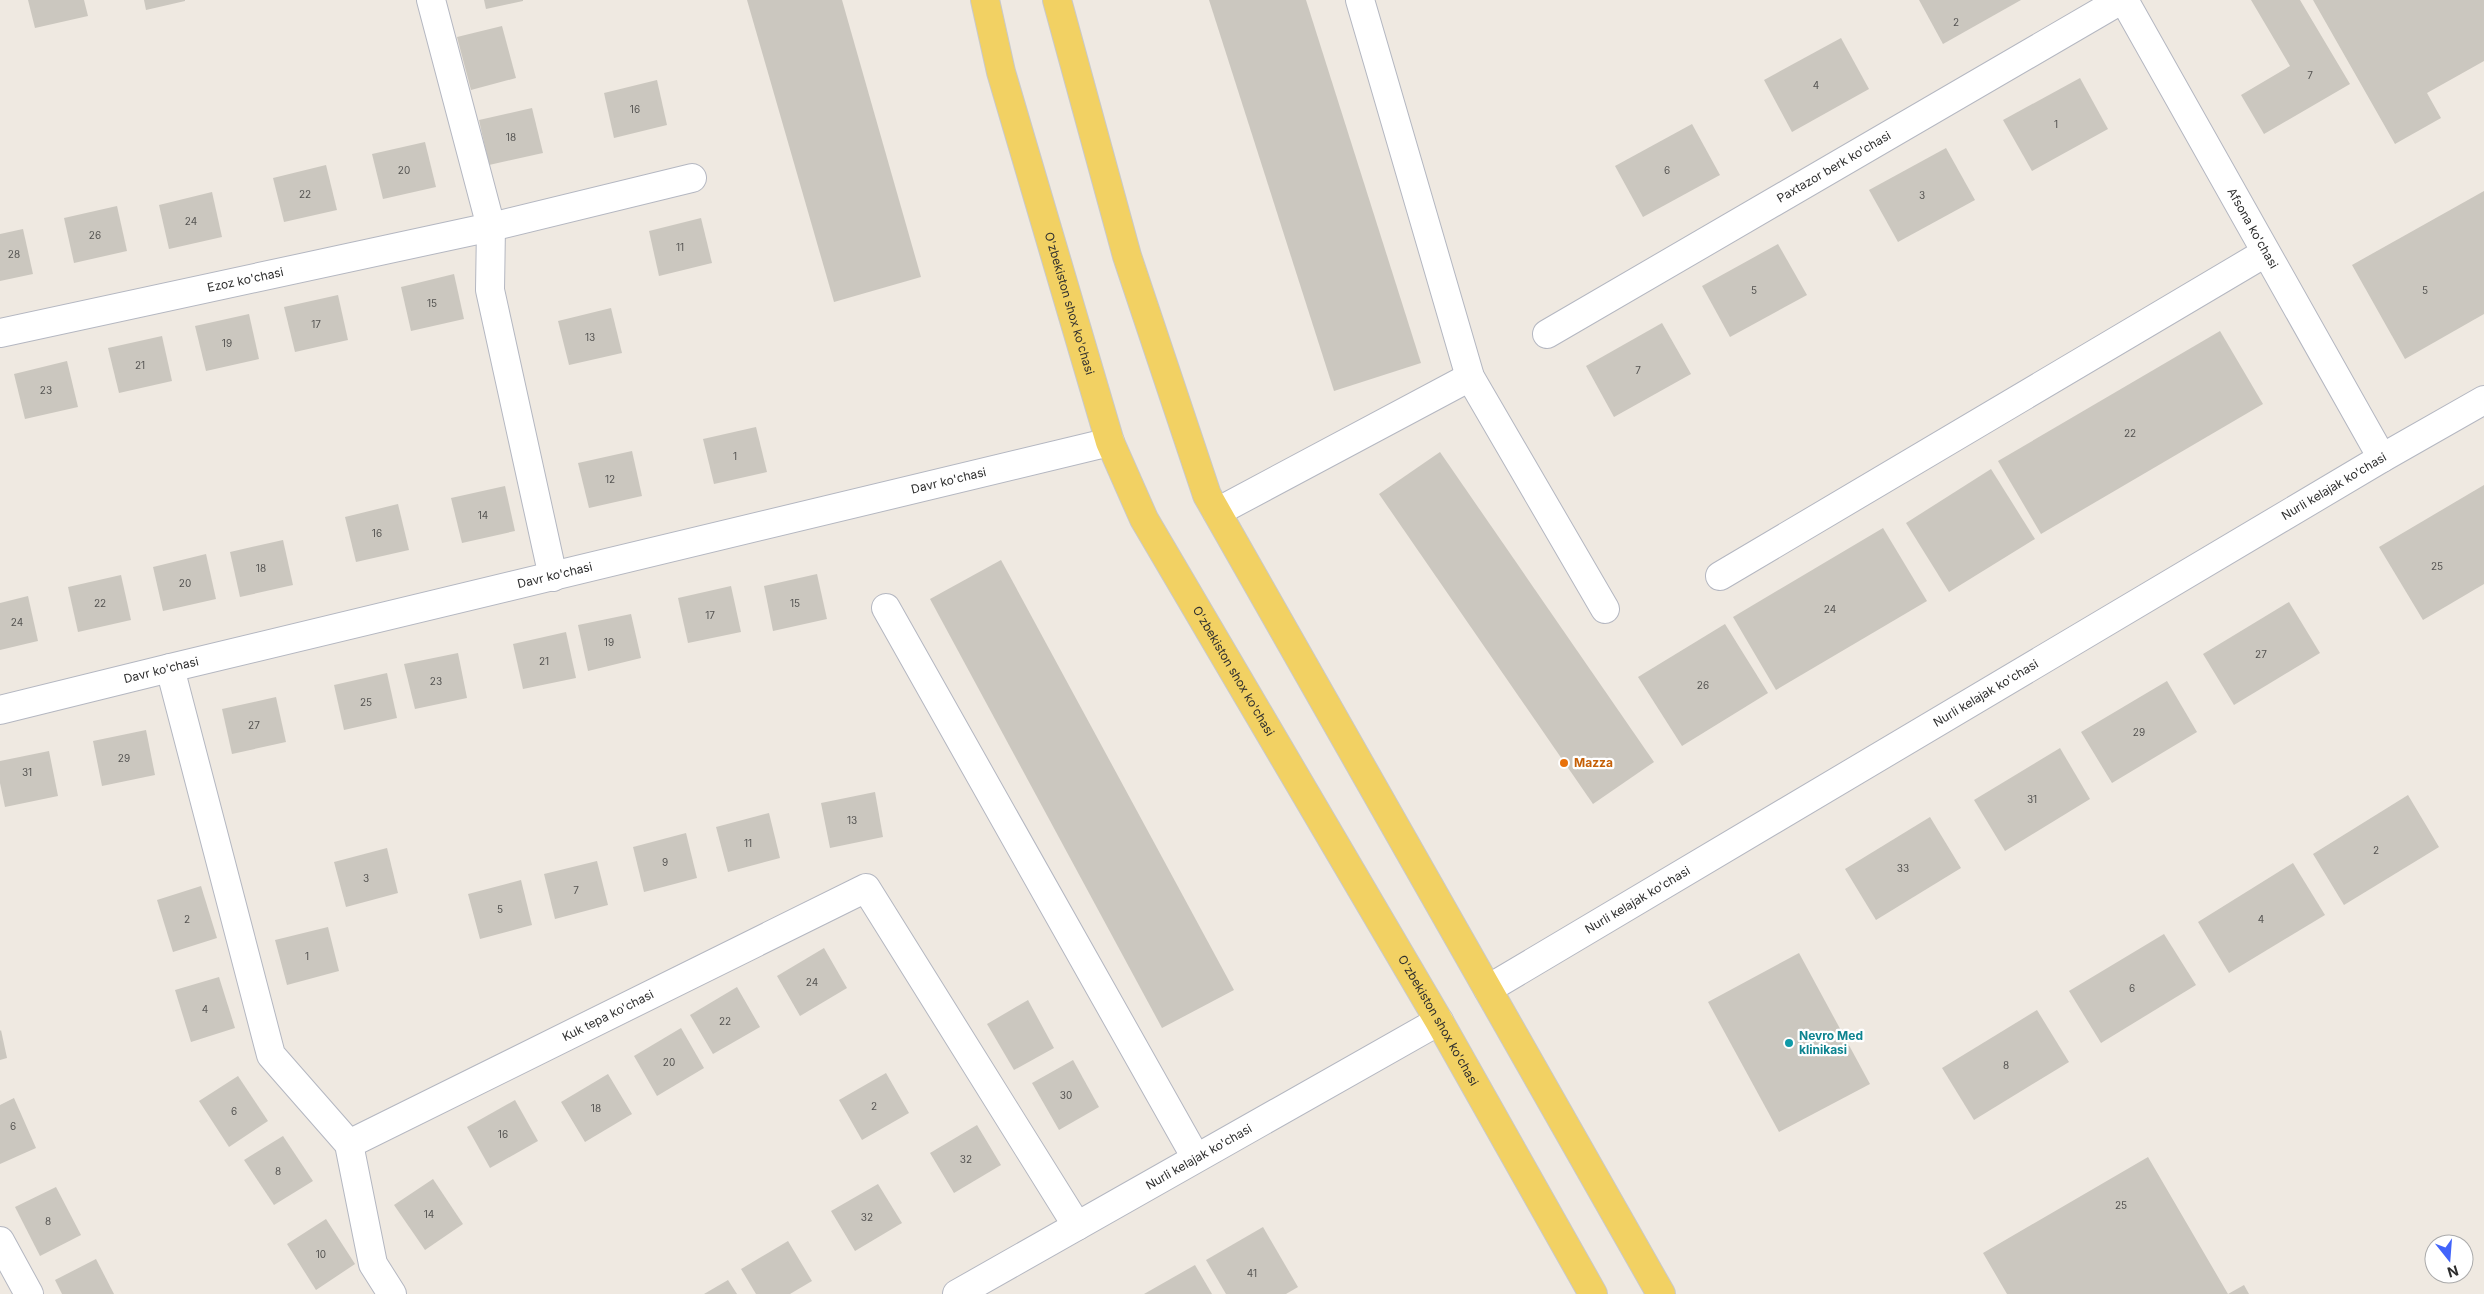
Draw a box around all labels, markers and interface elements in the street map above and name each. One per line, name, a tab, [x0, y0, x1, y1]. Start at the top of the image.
house number: 2	[1953, 16, 1959, 28]
house number: 7	[2307, 69, 2313, 81]
house number: 4	[1813, 79, 1819, 91]
house number: 16	[630, 103, 640, 115]
house number: 1	[2054, 118, 2058, 130]
street label: Paxtazor berk ko'chasi	[1774, 128, 1893, 206]
house number: 18	[506, 131, 516, 143]
house number: 20	[398, 164, 410, 176]
house number: 6	[1664, 164, 1670, 176]
street label: Afsona ko'chasi	[2224, 185, 2282, 271]
house number: 22	[299, 188, 311, 200]
house number: 3	[1919, 189, 1925, 201]
house number: 24	[185, 215, 197, 227]
house number: 26	[89, 229, 101, 241]
street label: O'zbekiston shox ko'chasi	[1042, 230, 1098, 377]
house number: 11	[676, 241, 684, 253]
house number: 28	[8, 248, 20, 260]
street label: Ezoz ko'chasi	[206, 264, 285, 295]
house number: 5	[1751, 284, 1757, 296]
house number: 5	[2422, 284, 2428, 296]
house number: 15	[427, 297, 437, 309]
house number: 17	[311, 318, 321, 330]
house number: 13	[585, 331, 595, 343]
house number: 19	[222, 337, 232, 349]
house number: 21	[135, 359, 145, 371]
house number: 7	[1635, 364, 1641, 376]
house number: 23	[40, 384, 52, 396]
house number: 22	[2124, 427, 2136, 439]
street label: Nurli kelajak ko'chasi	[2279, 449, 2389, 523]
house number: 1	[733, 450, 737, 462]
street label: Davr ko'chasi	[910, 464, 988, 497]
house number: 12	[605, 473, 615, 485]
house number: 14	[478, 509, 488, 521]
house number: 16	[372, 527, 382, 539]
street label: Davr ko'chasi	[516, 559, 594, 591]
house number: 25	[2431, 560, 2443, 572]
house number: 18	[256, 562, 266, 574]
house number: 20	[179, 577, 191, 589]
house number: 22	[94, 597, 106, 609]
house number: 15	[790, 597, 800, 609]
street label: O'zbekiston shox ko'chasi	[1190, 603, 1278, 739]
house number: 24	[1824, 603, 1836, 615]
house number: 17	[705, 609, 715, 621]
house number: 24	[11, 616, 23, 628]
house number: 19	[604, 636, 614, 648]
house number: 27	[2255, 648, 2267, 660]
street label: Davr ko'chasi	[122, 653, 200, 686]
house number: 21	[539, 655, 549, 667]
street label: Nurli kelajak ko'chasi	[1930, 656, 2041, 730]
house number: 23	[430, 675, 442, 687]
house number: 26	[1697, 679, 1709, 691]
house number: 25	[360, 696, 372, 708]
house number: 27	[248, 719, 260, 731]
house number: 29	[2133, 726, 2145, 738]
house number: 29	[118, 752, 130, 764]
place label: Mazza	[1574, 755, 1613, 770]
marker: Mazza	[1558, 757, 1570, 769]
house number: 31	[22, 766, 32, 778]
house number: 31	[2027, 793, 2037, 805]
house number: 13	[847, 814, 857, 826]
house number: 11	[744, 837, 752, 849]
house number: 2	[2373, 844, 2379, 856]
house number: 9	[662, 856, 668, 868]
house number: 33	[1897, 862, 1909, 874]
street label: Nurli kelajak ko'chasi	[1582, 863, 1693, 937]
house number: 3	[363, 872, 369, 884]
house number: 7	[573, 884, 579, 896]
house number: 5	[497, 903, 503, 915]
house number: 2	[184, 913, 190, 925]
house number: 4	[2258, 913, 2264, 925]
house number: 1	[305, 950, 309, 962]
street label: O'zbekiston shox ko'chasi	[1395, 952, 1482, 1088]
house number: 24	[806, 976, 818, 988]
house number: 6	[2129, 982, 2135, 994]
street label: Kuk tepa ko'chasi	[560, 986, 656, 1044]
house number: 4	[202, 1003, 208, 1015]
house number: 22	[719, 1015, 731, 1027]
place label: Nevro Med klinikasi	[1799, 1028, 1863, 1057]
marker: Nevro Med klinikasi	[1783, 1037, 1795, 1049]
house number: 20	[663, 1056, 675, 1068]
house number: 8	[2003, 1059, 2009, 1071]
house number: 30	[1060, 1089, 1072, 1101]
house number: 2	[871, 1100, 877, 1112]
house number: 18	[591, 1102, 601, 1114]
house number: 6	[231, 1105, 237, 1117]
house number: 6	[10, 1120, 16, 1132]
street label: Nurli kelajak ko'chasi	[1143, 1121, 1254, 1193]
house number: 16	[498, 1128, 508, 1140]
house number: 32	[960, 1153, 972, 1165]
house number: 8	[275, 1165, 281, 1177]
house number: 25	[2115, 1199, 2127, 1211]
house number: 14	[424, 1208, 434, 1220]
house number: 32	[861, 1211, 873, 1223]
house number: 8	[45, 1215, 51, 1227]
north arrow	[2424, 1234, 2474, 1284]
house number: 10	[316, 1248, 326, 1260]
text: N	[2445, 1262, 2461, 1282]
house number: 41	[1247, 1267, 1257, 1279]

